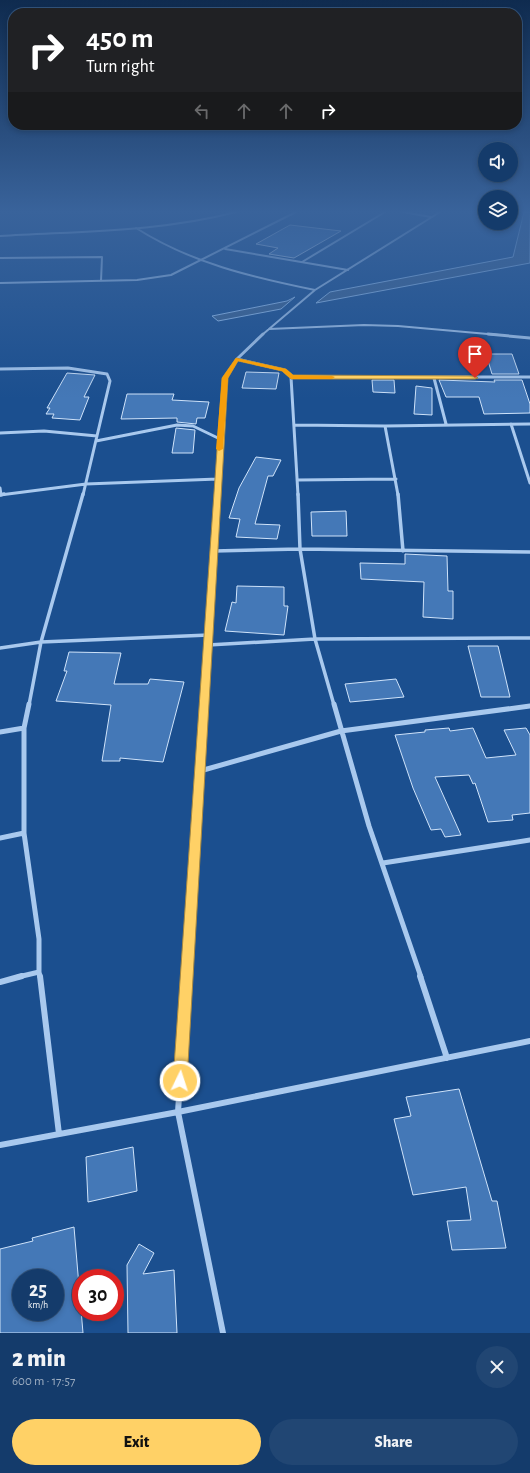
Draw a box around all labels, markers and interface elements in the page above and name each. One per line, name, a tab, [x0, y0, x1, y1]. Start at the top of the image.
icon: right	[20, 24, 72, 76]
text: 450 m	[86, 25, 154, 53]
text: Turn right	[86, 58, 155, 76]
icon: left	[191, 100, 213, 122]
icon: ahead	[233, 100, 255, 122]
icon: ahead	[275, 100, 297, 122]
icon: right	[317, 100, 339, 122]
map controls	[478, 142, 518, 230]
button: sound	[478, 142, 518, 182]
button: layers	[478, 190, 518, 230]
pin	[458, 337, 492, 378]
icon: arrive	[464, 343, 486, 365]
position arrow	[159, 1060, 201, 1102]
speed limit sign: 30	[72, 1269, 124, 1321]
text: 25	[29, 1280, 47, 1300]
text: km/h	[28, 1300, 48, 1310]
button: close	[476, 1346, 518, 1388]
text: 2 min	[12, 1347, 66, 1371]
text: 600 m · 17:57	[12, 1375, 75, 1388]
button: Exit	[12, 1419, 261, 1465]
button: Share	[269, 1419, 518, 1465]

